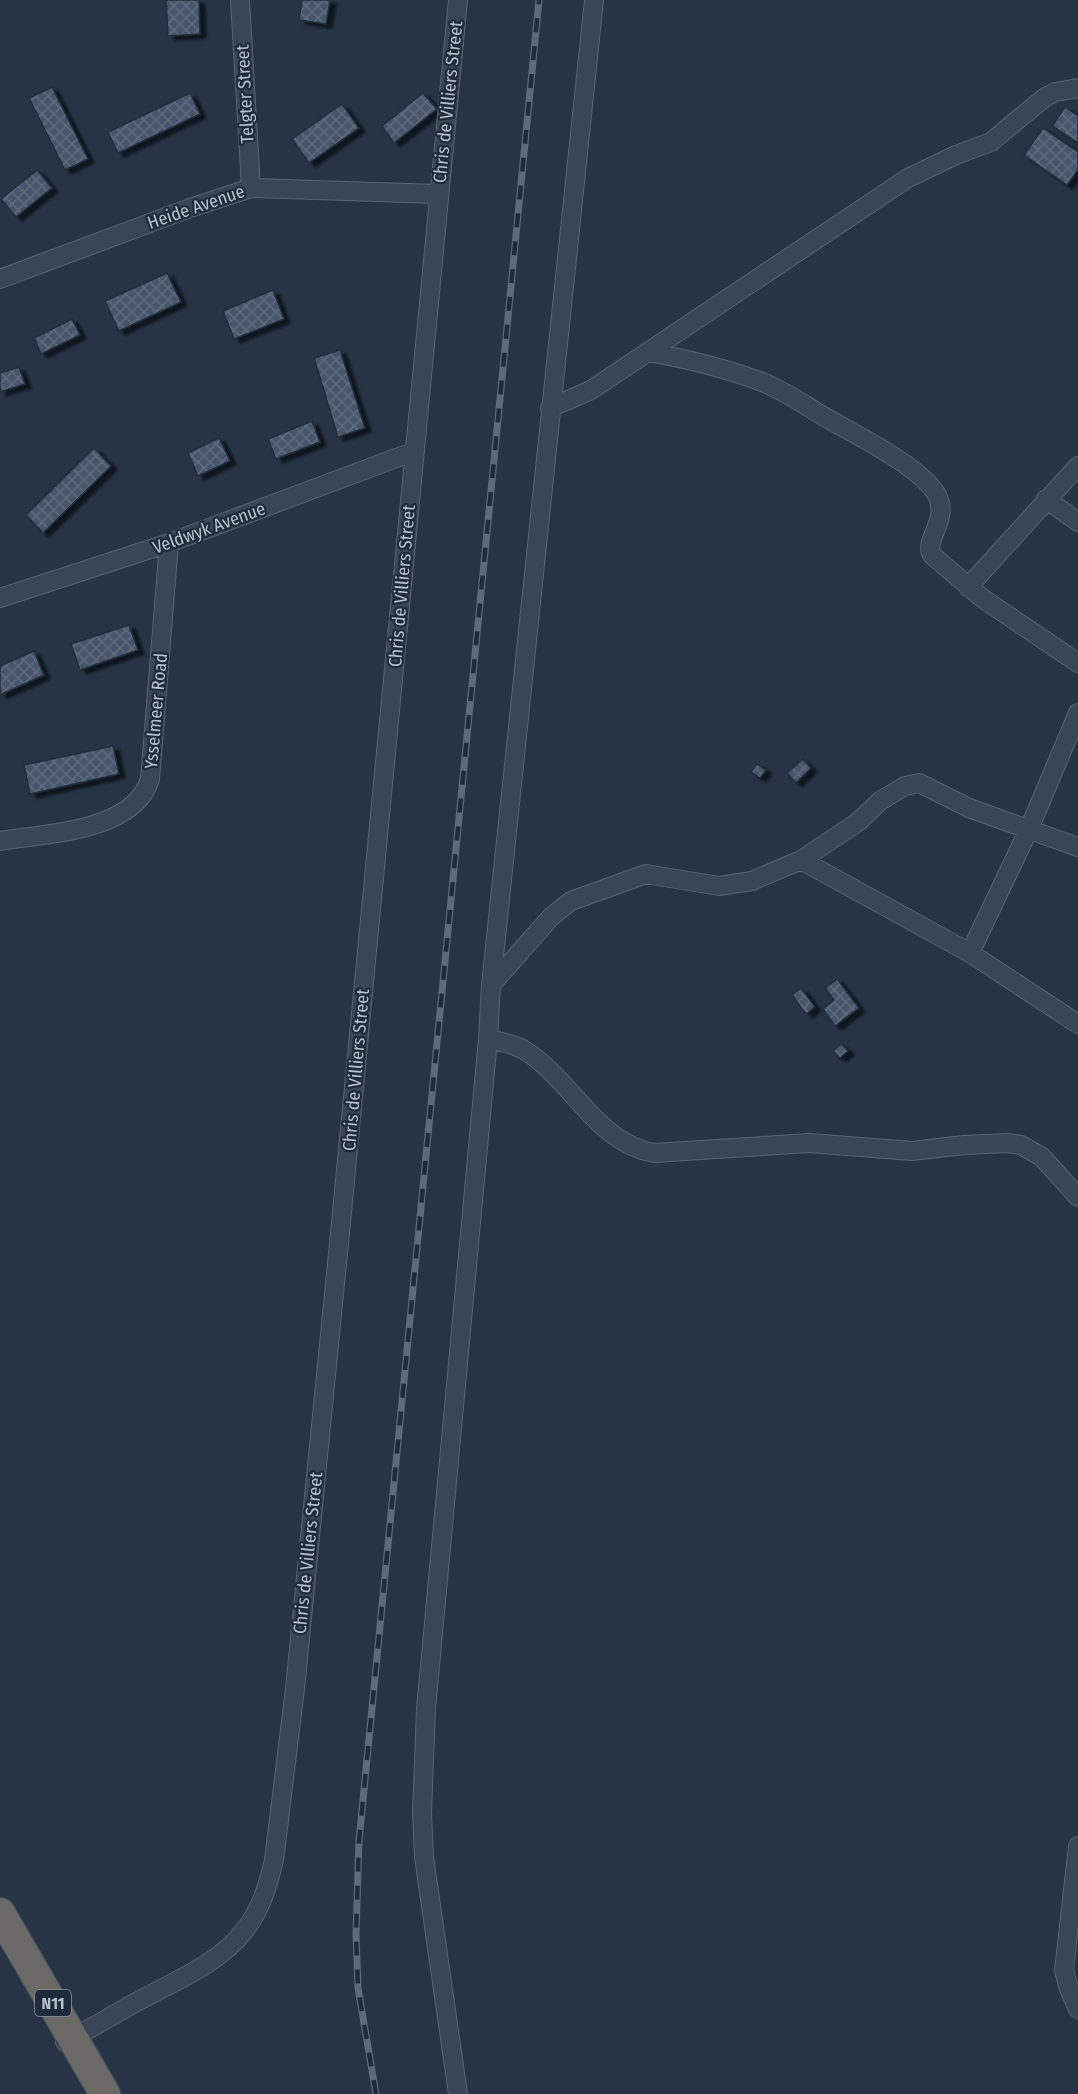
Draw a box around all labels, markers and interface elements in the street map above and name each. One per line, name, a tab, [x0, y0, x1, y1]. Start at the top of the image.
street label: Chris de Villiers Street	[429, 20, 467, 184]
street label: Telgter Street	[231, 44, 259, 144]
street label: Heide Avenue	[145, 180, 248, 234]
street label: Veldwyk Avenue	[150, 497, 269, 559]
street label: Chris de Villiers Street	[384, 504, 420, 668]
street label: Ysselmeer Road	[140, 652, 172, 770]
street label: Chris de Villiers Street	[338, 988, 374, 1152]
street label: Chris de Villiers Street	[289, 1471, 327, 1635]
road number: N11	[35, 1990, 71, 2016]

